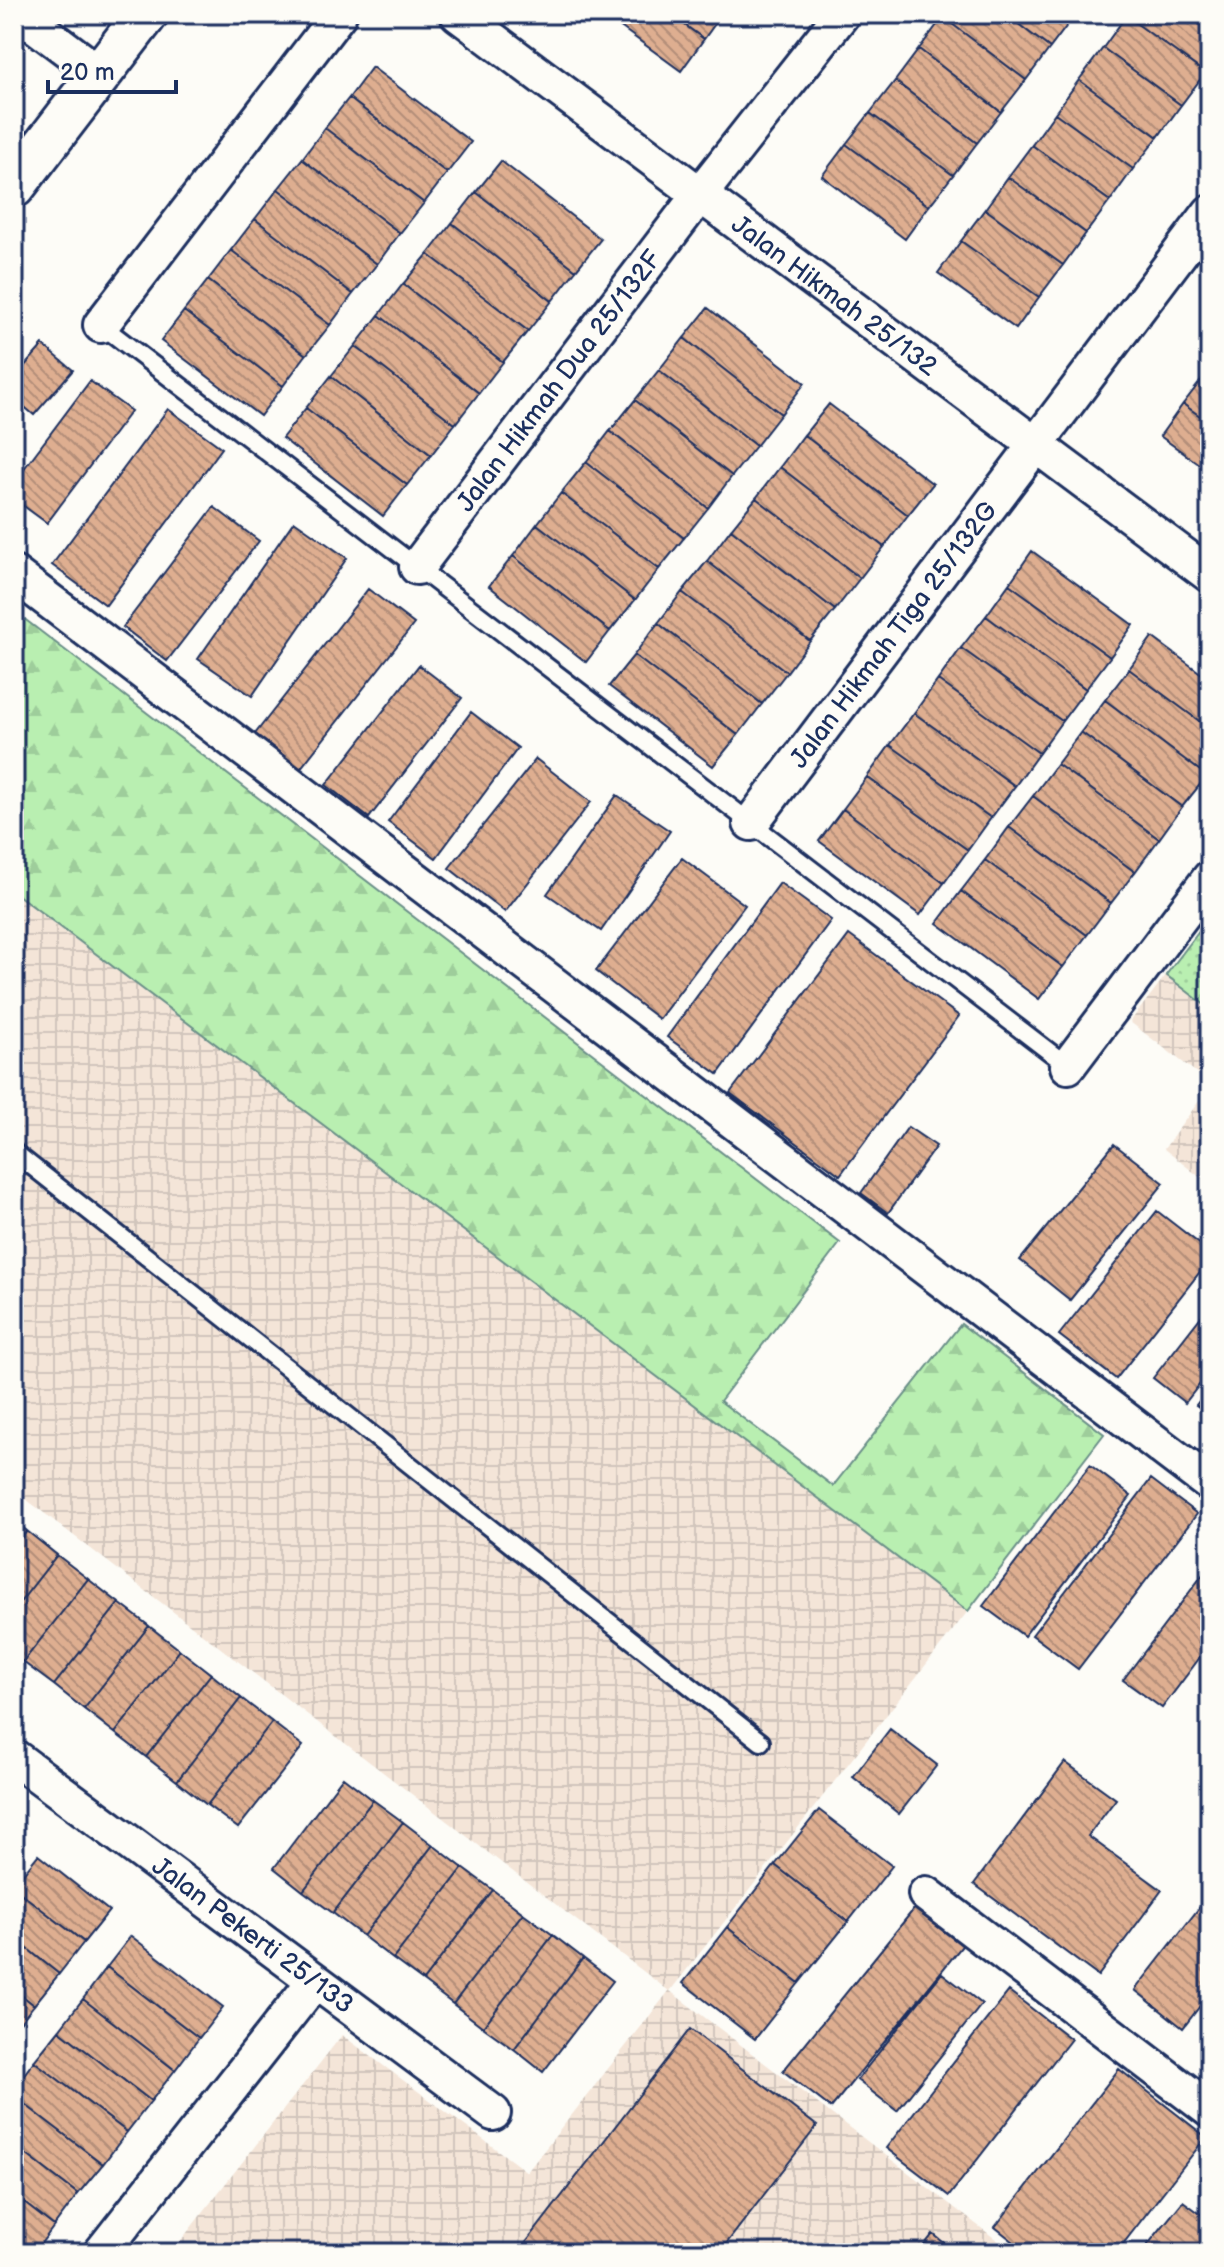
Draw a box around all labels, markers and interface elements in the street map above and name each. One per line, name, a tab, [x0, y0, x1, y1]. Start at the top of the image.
scale bar	[48, 44, 176, 94]
text: 20 m	[60, 58, 115, 87]
street label: Jalan Hikmah 25/132	[725, 209, 943, 383]
street label: Jalan Hikmah Dua 25/132F	[451, 244, 669, 518]
street label: Jalan Hikmah Tiga 25/132G	[784, 496, 1004, 775]
street label: Jalan Pekerti 25/133	[145, 1851, 359, 2021]

